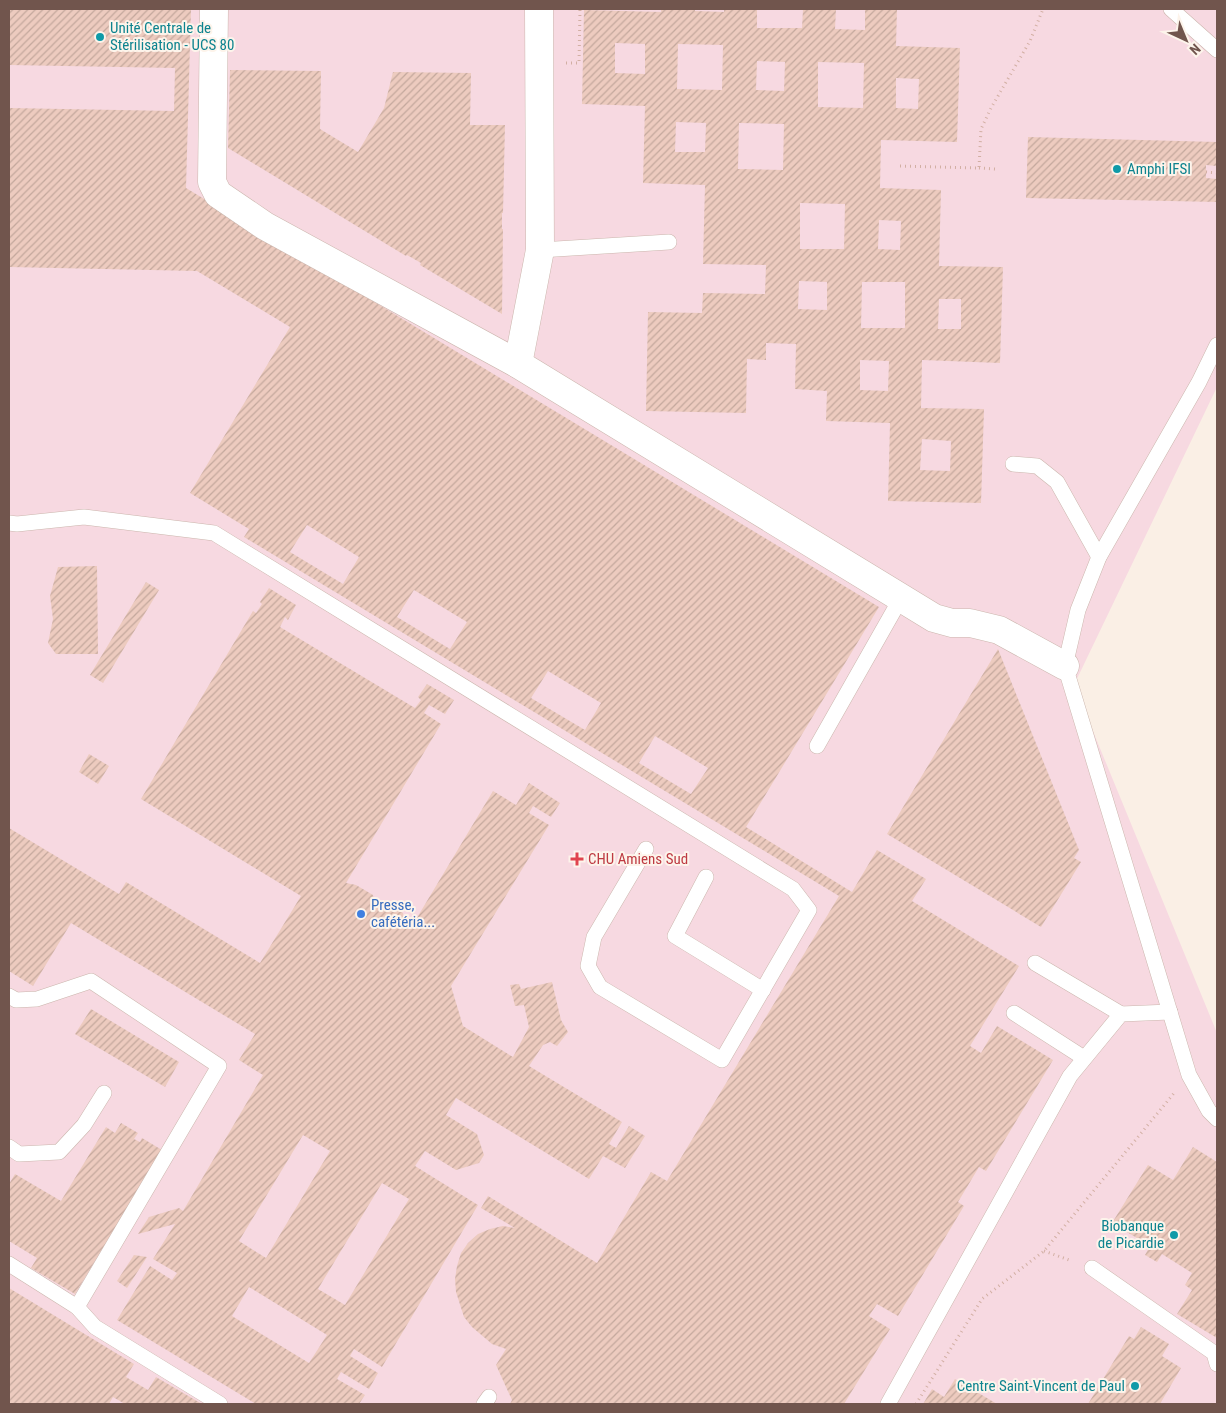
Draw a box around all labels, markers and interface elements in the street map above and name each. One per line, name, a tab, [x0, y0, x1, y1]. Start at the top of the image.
north arrow	[1161, 15, 1211, 65]
place label: Unité Centrale de Stérilisation - UCS 80	[110, 19, 234, 54]
marker: Unité Centrale de Stérilisation - UCS 80	[94, 31, 106, 43]
text: N	[1186, 41, 1204, 58]
place label: Amphi IFSI	[1127, 160, 1191, 178]
marker: Amphi IFSI	[1111, 163, 1123, 175]
place label: CHU Amiens Sud	[588, 850, 688, 868]
marker: CHU Amiens Sud	[570, 852, 584, 866]
place label: Presse, cafétéria...	[371, 896, 435, 931]
marker: Presse, cafétéria...	[355, 908, 367, 920]
place label: Biobanque de Picardie	[1098, 1217, 1164, 1252]
marker: Biobanque de Picardie	[1168, 1229, 1180, 1241]
place label: Centre Saint-Vincent de Paul	[957, 1377, 1125, 1395]
marker: Centre Saint-Vincent de Paul	[1129, 1380, 1141, 1392]

